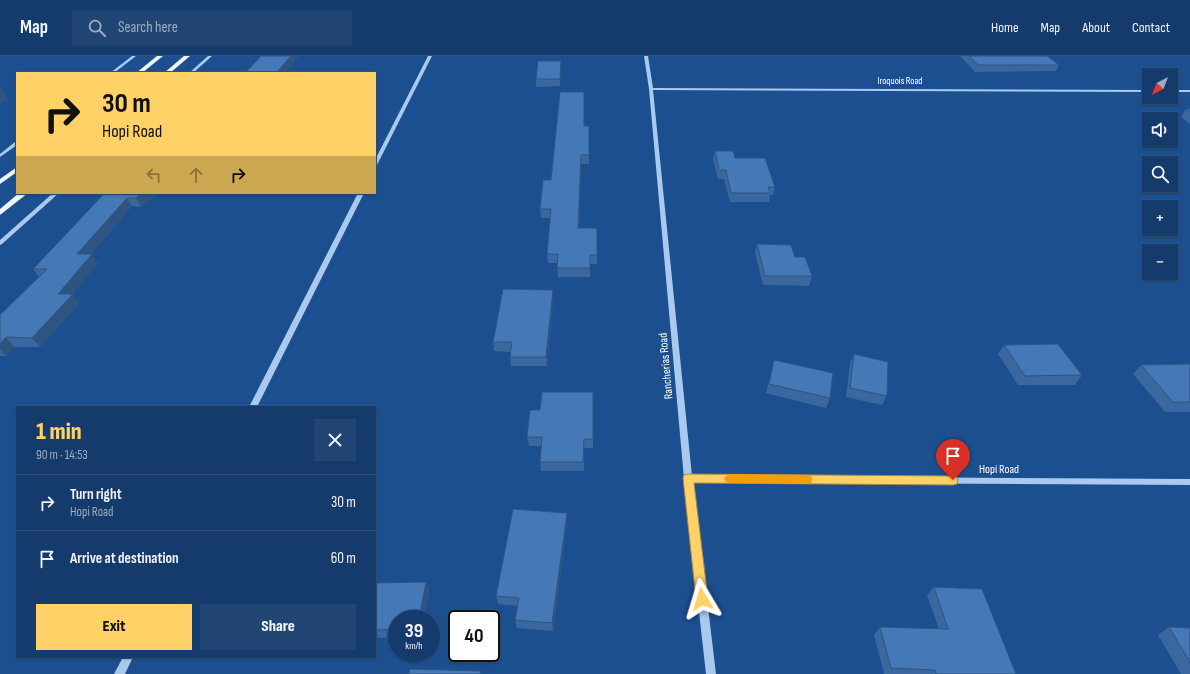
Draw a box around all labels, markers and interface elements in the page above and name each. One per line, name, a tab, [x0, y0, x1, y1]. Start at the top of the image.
search box	[72, 10, 352, 46]
text: Map	[20, 16, 48, 39]
icon: search	[86, 17, 108, 39]
text: Search here	[118, 18, 178, 37]
text: Home	[991, 19, 1019, 36]
text: Map	[1041, 19, 1060, 36]
text: About	[1082, 19, 1110, 36]
text: Contact	[1132, 19, 1170, 36]
north arrow	[1142, 68, 1178, 104]
map controls	[1142, 68, 1178, 280]
street label: Iroquois Road	[877, 75, 923, 87]
text: 30 m	[102, 87, 151, 120]
icon: right	[36, 88, 88, 140]
button: sound	[1142, 112, 1178, 148]
text: Hopi Road	[102, 121, 162, 142]
button: search	[1142, 156, 1178, 192]
icon: left	[143, 164, 165, 186]
icon: ahead	[185, 164, 207, 186]
icon: right	[227, 164, 249, 186]
button: +	[1142, 200, 1178, 236]
button: −	[1142, 244, 1178, 280]
street label: Rancherias Road	[656, 332, 676, 400]
text: 1 min	[36, 417, 82, 446]
button: close	[314, 419, 356, 461]
pin	[936, 439, 970, 480]
icon: arrive	[942, 445, 964, 467]
text: 90 m · 14:53	[36, 447, 88, 463]
street label: Hopi Road	[979, 462, 1019, 477]
text: Turn right	[70, 485, 122, 504]
icon: right	[36, 492, 58, 514]
text: 30 m	[331, 493, 356, 512]
text: Hopi Road	[70, 504, 114, 520]
icon: arrive	[36, 548, 58, 570]
text: Arrive at destination	[70, 549, 179, 568]
text: 60 m	[331, 549, 356, 568]
position arrow	[681, 578, 723, 620]
button: Exit	[36, 604, 192, 650]
button: Share	[200, 604, 356, 650]
speed limit sign: 40	[448, 610, 500, 662]
text: 39	[405, 619, 423, 643]
text: km/h	[405, 640, 423, 652]

